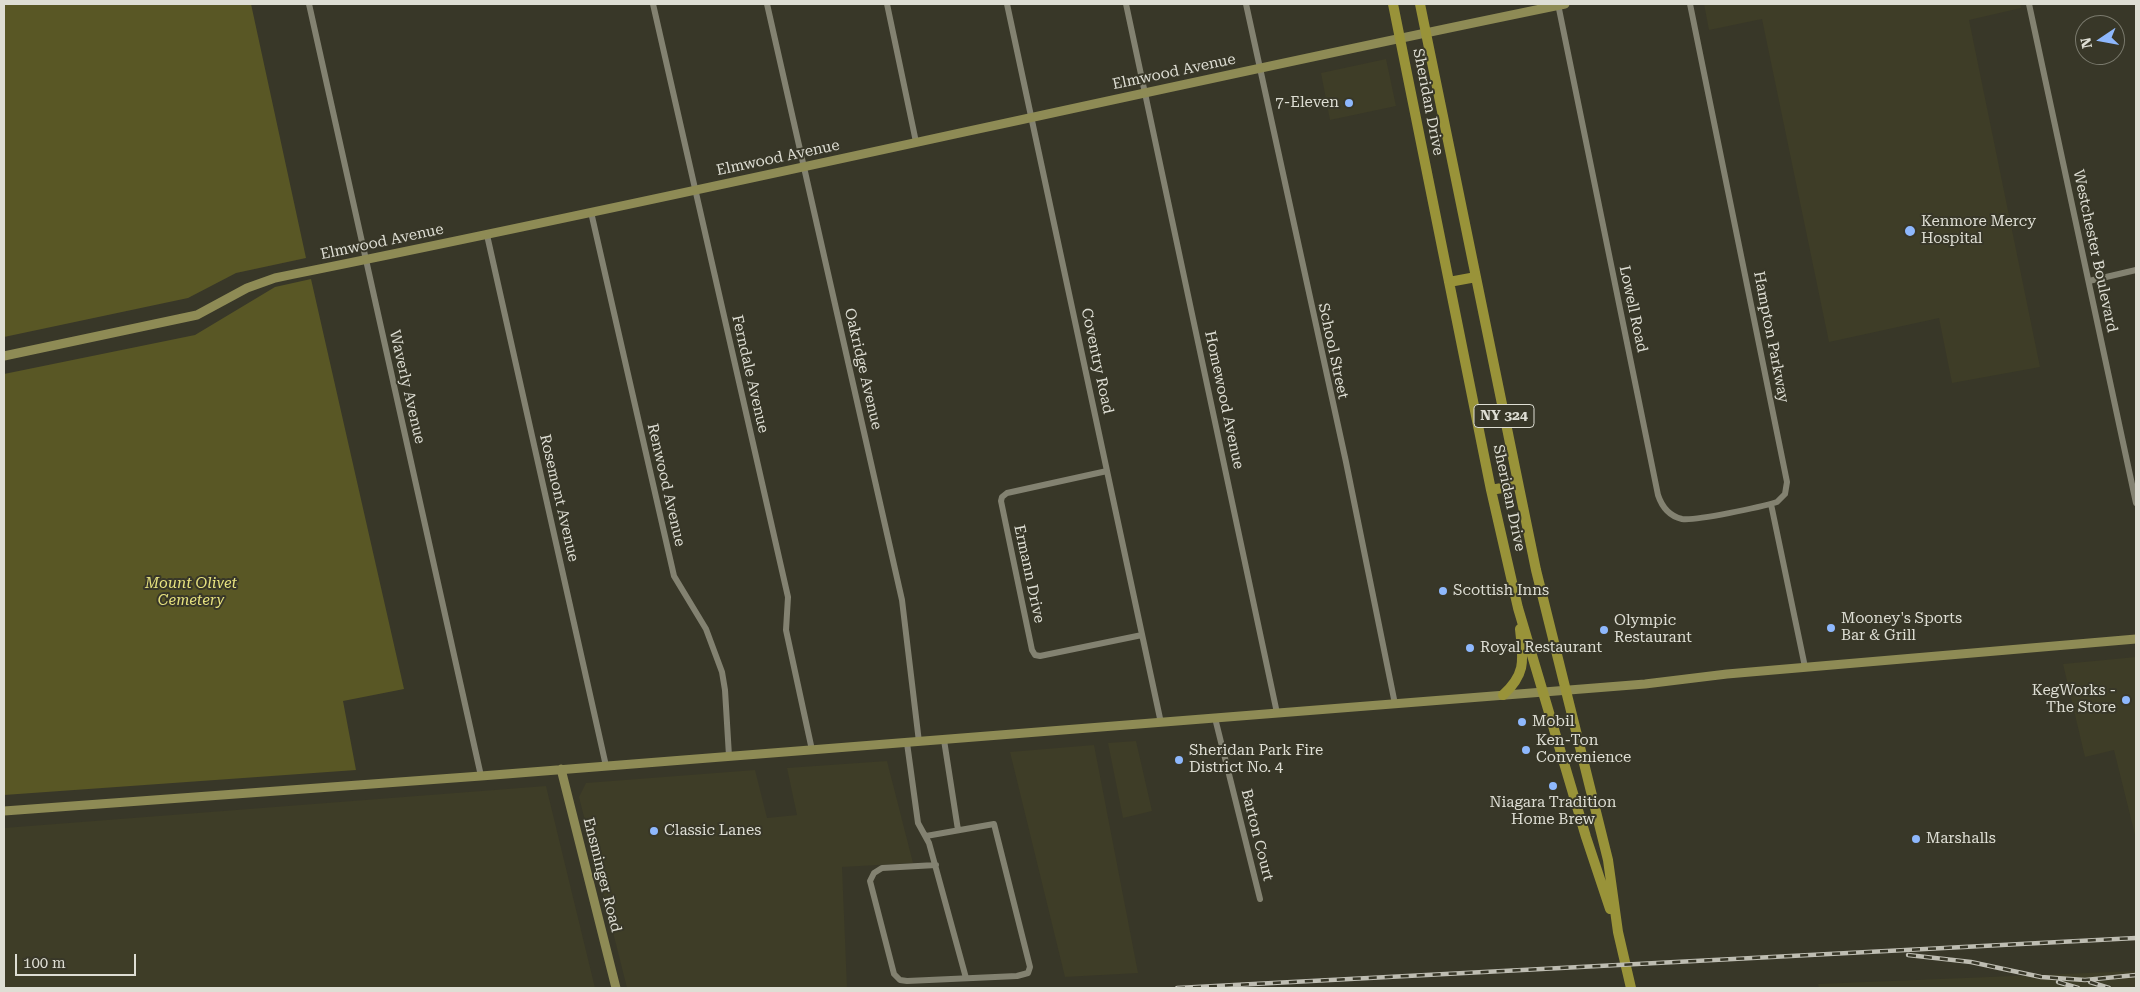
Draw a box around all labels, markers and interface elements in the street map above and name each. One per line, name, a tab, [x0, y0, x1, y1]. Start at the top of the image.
north arrow	[2075, 15, 2125, 65]
text: N	[2077, 36, 2095, 50]
street label: Sheridan Drive	[1409, 47, 1447, 157]
street label: Elmwood Avenue	[1111, 50, 1237, 94]
place label: 7-Eleven	[1275, 94, 1339, 112]
marker: 7-Eleven	[1343, 97, 1355, 109]
street label: Elmwood Avenue	[715, 136, 841, 180]
street label: Westchester Boulevard	[2069, 168, 2121, 334]
place label: Kenmore Mercy Hospital	[1921, 213, 2036, 248]
street label: Elmwood Avenue	[319, 220, 445, 264]
marker: Kenmore Mercy Hospital	[1903, 224, 1917, 238]
street label: Lowell Road	[1615, 264, 1651, 354]
street label: Hampton Parkway	[1749, 270, 1793, 404]
street label: School Street	[1314, 301, 1352, 401]
street label: Coventry Road	[1077, 306, 1117, 416]
street label: Oakridge Avenue	[840, 307, 886, 431]
street label: Ferndale Avenue	[728, 313, 772, 435]
street label: Waverly Avenue	[385, 328, 429, 446]
street label: Homewood Avenue	[1201, 329, 1247, 471]
road number: NY 324	[1474, 404, 1534, 428]
street label: Renwood Avenue	[643, 422, 689, 548]
street label: Rosemont Avenue	[536, 432, 582, 564]
street label: Sheridan Drive	[1489, 443, 1529, 553]
street label: Ermann Drive	[1010, 523, 1048, 625]
park label: Mount Olivet Cemetery	[145, 575, 237, 610]
place label: Scottish Inns	[1453, 582, 1549, 600]
marker: Scottish Inns	[1437, 585, 1449, 597]
place label: Mooney's Sports Bar & Grill	[1841, 610, 1962, 645]
place label: Olympic Restaurant	[1614, 612, 1692, 647]
marker: Mooney's Sports Bar & Grill	[1825, 622, 1837, 634]
marker: Olympic Restaurant	[1598, 624, 1610, 636]
place label: Royal Restaurant	[1480, 639, 1602, 657]
marker: Royal Restaurant	[1464, 642, 1476, 654]
place label: KegWorks - The Store	[2032, 682, 2116, 717]
marker: KegWorks - The Store	[2120, 694, 2132, 706]
place label: Mobil	[1532, 713, 1574, 731]
marker: Mobil	[1516, 716, 1528, 728]
place label: Ken-Ton Convenience	[1536, 732, 1631, 767]
place label: Sheridan Park Fire District No. 4	[1189, 742, 1323, 777]
marker: Ken-Ton Convenience	[1520, 744, 1532, 756]
marker: Sheridan Park Fire District No. 4	[1173, 754, 1185, 766]
marker: Niagara Tradition Home Brew	[1547, 780, 1559, 792]
street label: Barton Court	[1237, 787, 1277, 883]
place label: Niagara Tradition Home Brew	[1490, 794, 1616, 829]
street label: Ensminger Road	[579, 816, 625, 934]
place label: Classic Lanes	[664, 822, 761, 840]
marker: Classic Lanes	[648, 825, 660, 837]
place label: Marshalls	[1926, 830, 1996, 848]
marker: Marshalls	[1910, 833, 1922, 845]
scale bar	[18, 944, 139, 976]
text: 100 m	[23, 954, 66, 972]

